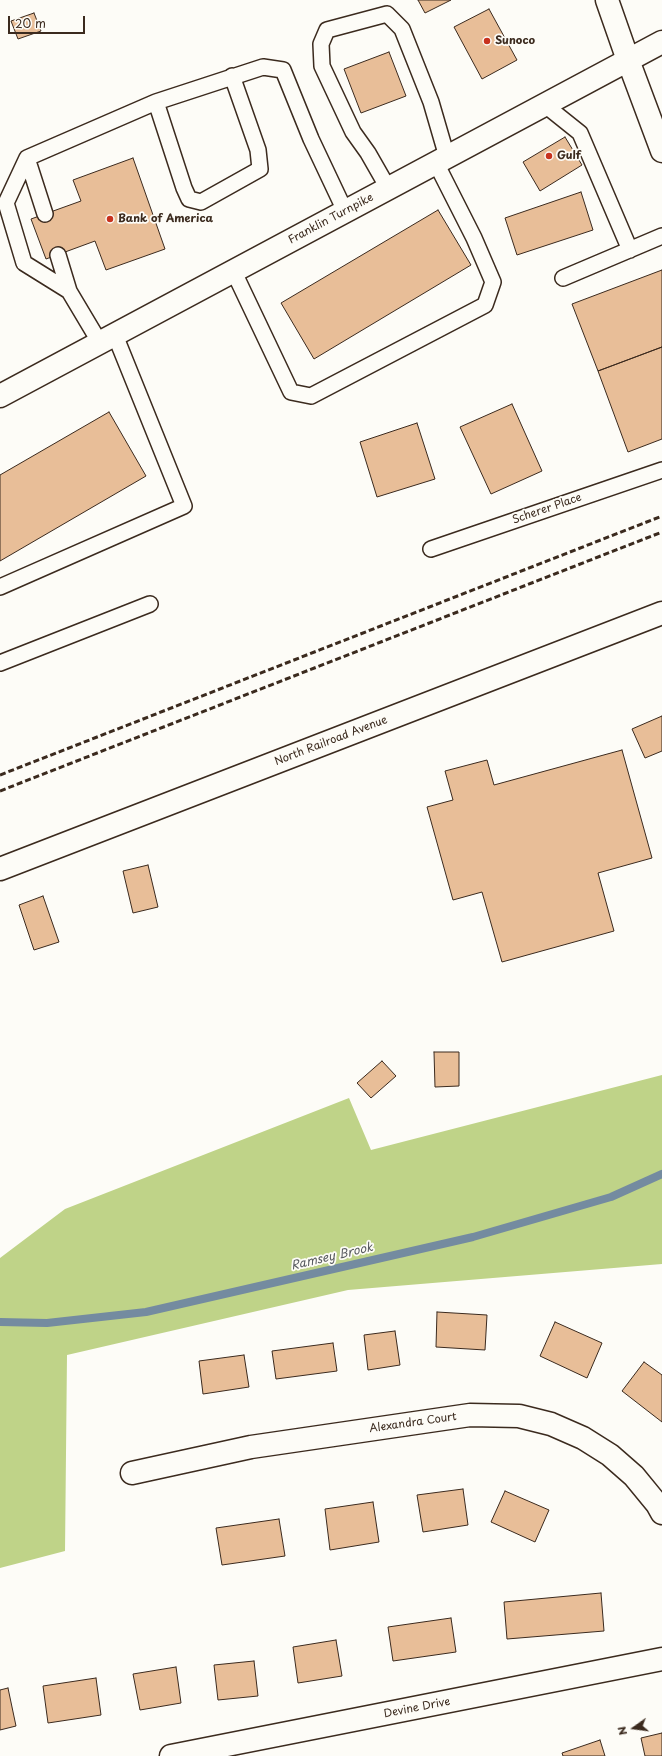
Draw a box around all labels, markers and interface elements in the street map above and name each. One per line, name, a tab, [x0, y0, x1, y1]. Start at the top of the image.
scale bar	[10, 8, 87, 34]
text: 20 m	[15, 14, 46, 32]
place label: Sunoco	[495, 34, 535, 48]
marker: Sunoco	[482, 36, 492, 46]
place label: Gulf	[557, 149, 581, 163]
marker: Gulf	[544, 151, 554, 161]
street label: Franklin Turnpike	[286, 191, 376, 247]
place label: Bank of America	[118, 212, 213, 226]
marker: Bank of America	[105, 214, 115, 224]
street label: Scherer Place	[510, 491, 584, 527]
street label: North Railroad Avenue	[273, 713, 389, 769]
water label: Ramsey Brook	[290, 1241, 374, 1273]
street label: Alexandra Court	[368, 1410, 458, 1436]
street label: Devine Drive	[383, 1695, 451, 1721]
north arrow	[614, 1708, 654, 1748]
text: N	[613, 1725, 631, 1737]

